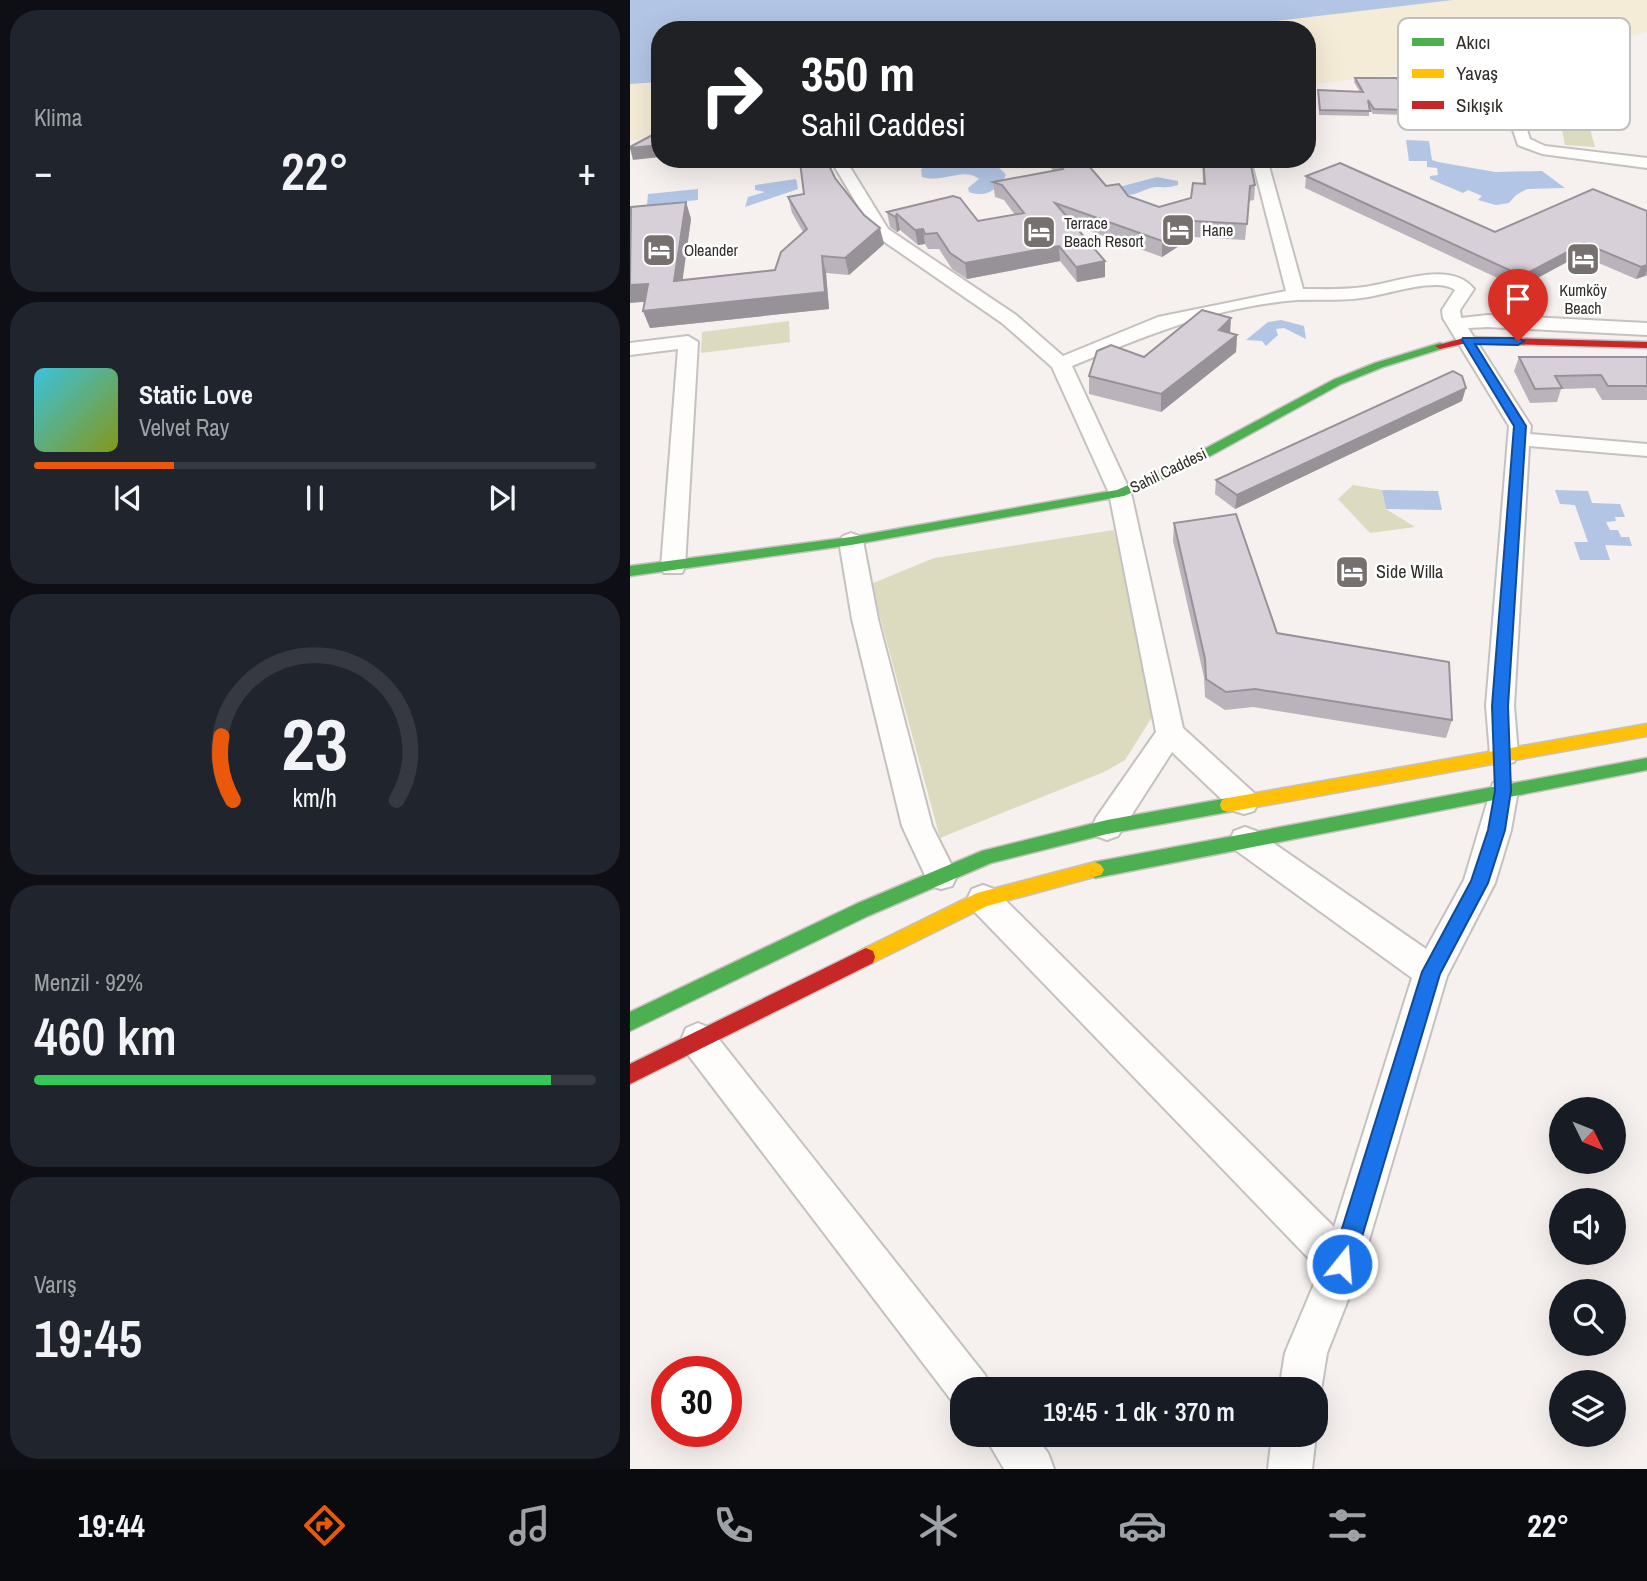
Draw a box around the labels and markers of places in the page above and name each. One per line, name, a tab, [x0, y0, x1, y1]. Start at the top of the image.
hotel icon: Hane	[1159, 211, 1197, 249]
place label: Terrace Beach Resort	[1064, 212, 1144, 252]
hotel icon: Terrace Beach Resort	[1020, 213, 1058, 251]
place label: Hane	[1202, 219, 1233, 241]
hotel icon: Oleander	[640, 231, 678, 269]
place label: Oleander	[684, 239, 739, 261]
hotel icon: Kumköy Beach	[1564, 240, 1602, 278]
pin	[1488, 269, 1548, 341]
place label: Kumköy Beach	[1559, 279, 1607, 319]
hotel icon: Side Willa	[1333, 553, 1371, 591]
place label: Side Willa	[1376, 559, 1443, 584]

